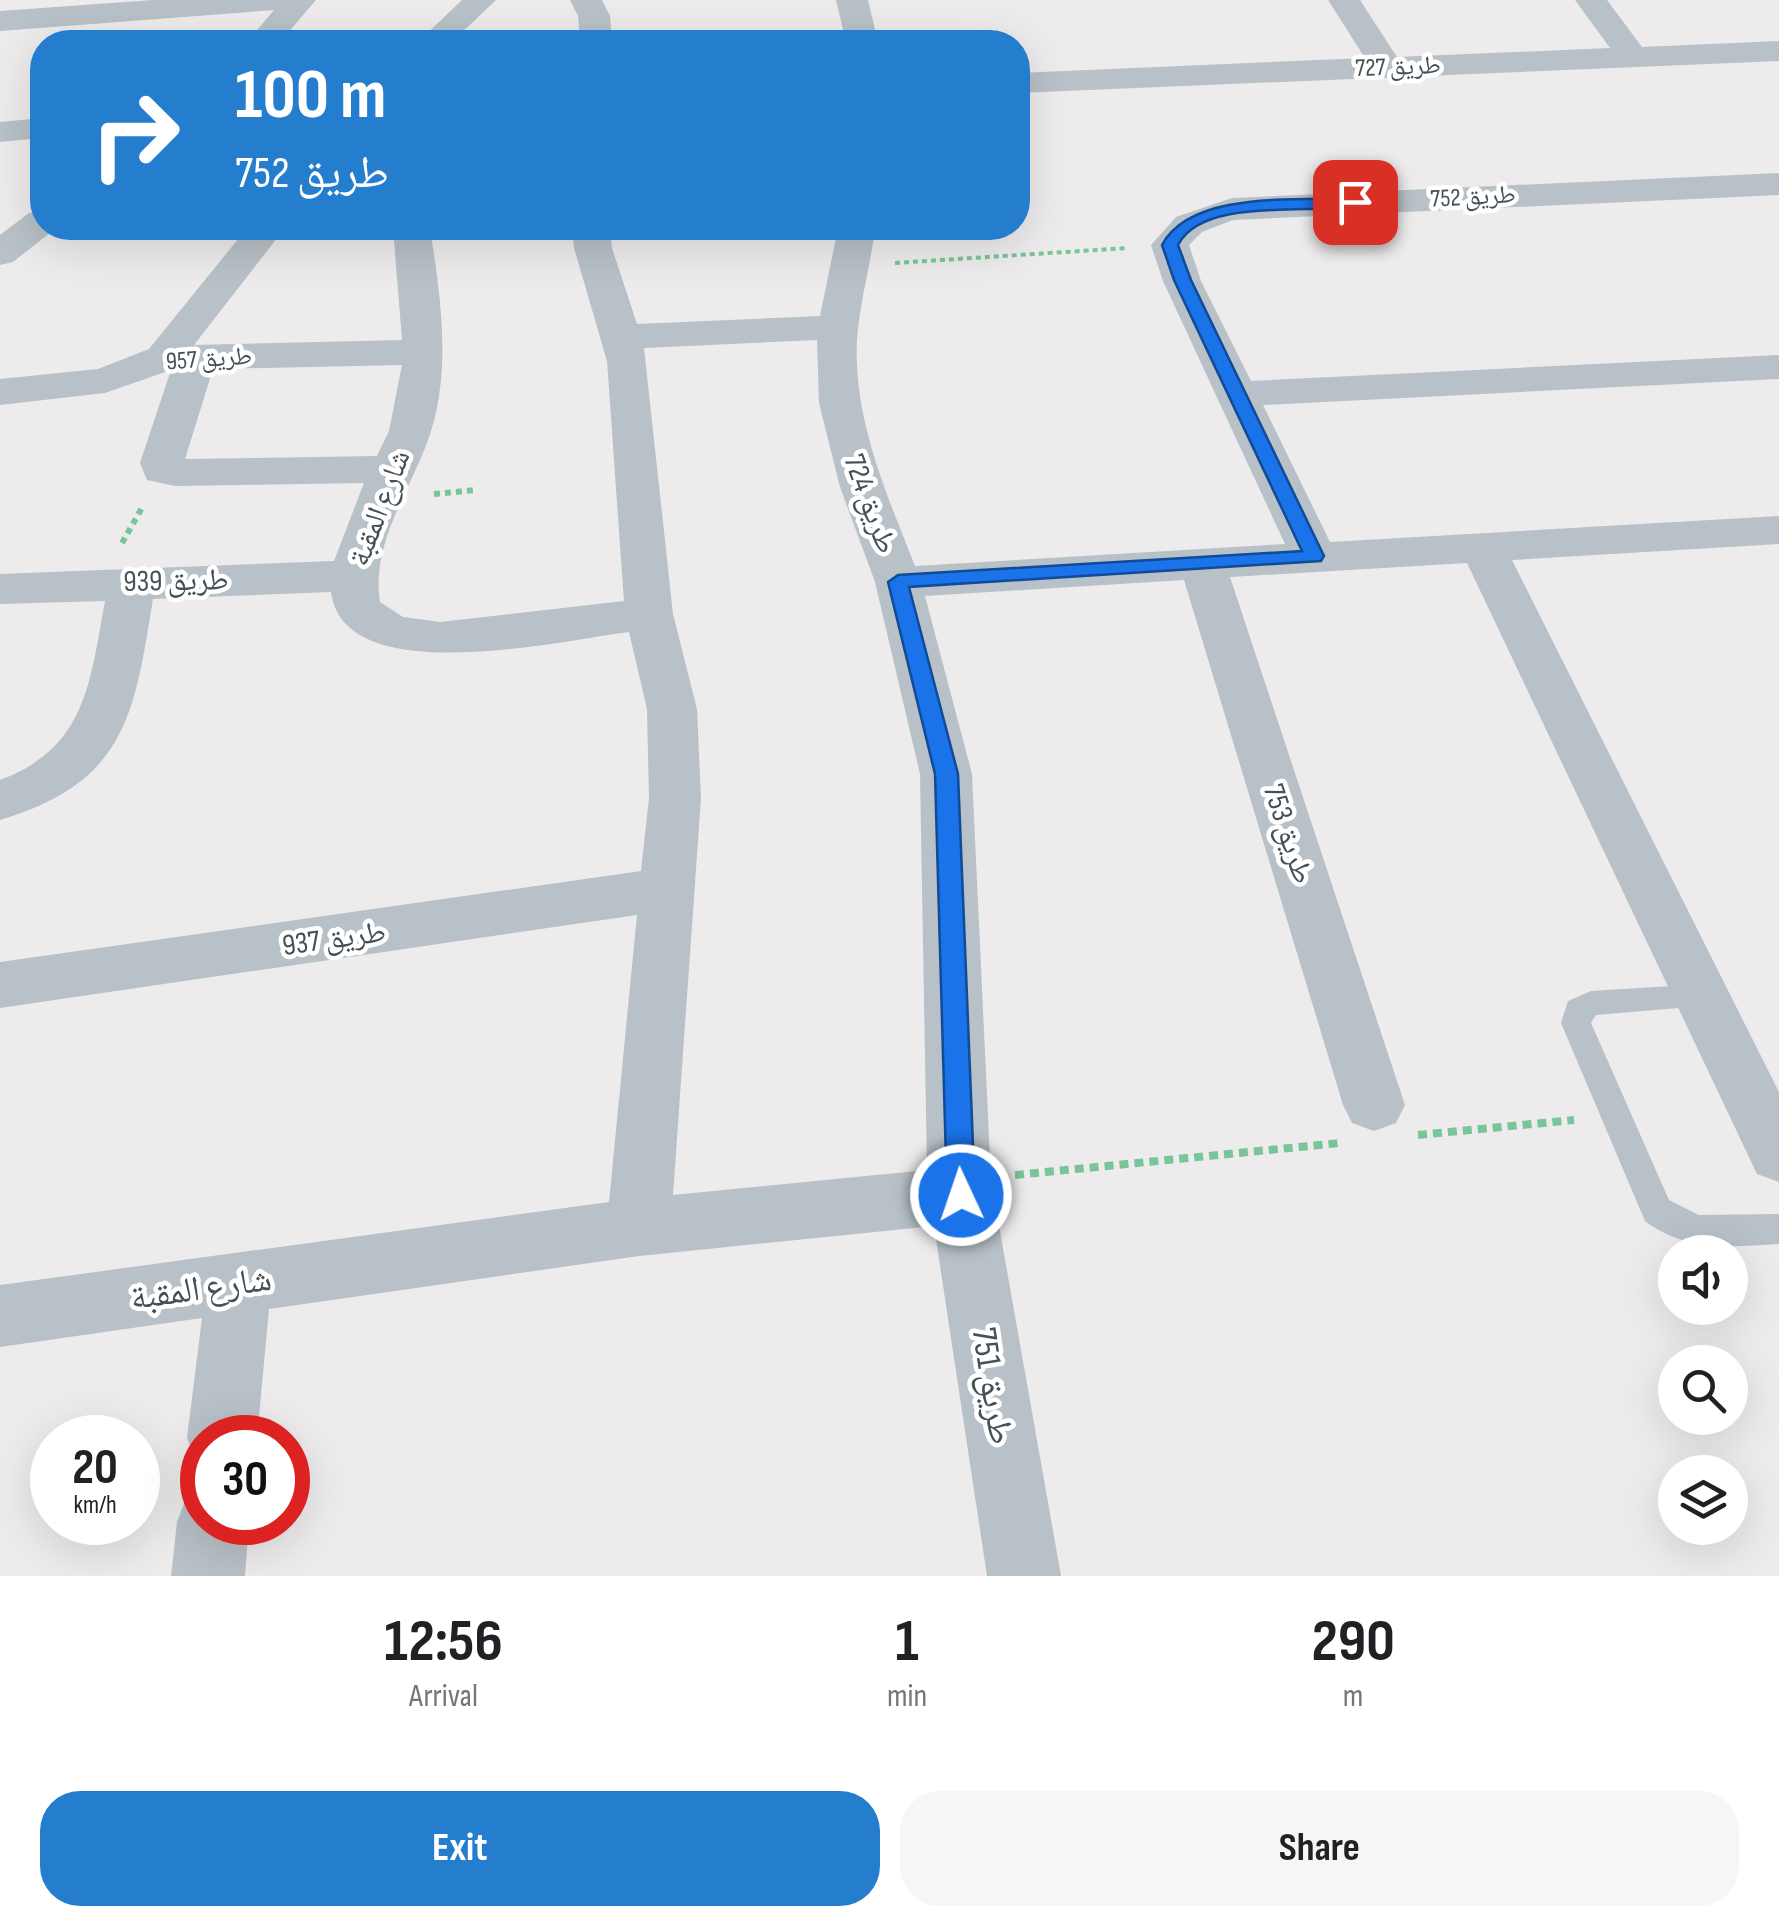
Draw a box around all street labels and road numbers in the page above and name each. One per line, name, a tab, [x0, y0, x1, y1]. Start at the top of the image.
street label: طريق 727	[1355, 50, 1441, 84]
street label: طريق 752	[1429, 179, 1517, 215]
street label: طريق 957	[165, 341, 253, 377]
street label: شارع المقبة	[341, 445, 419, 571]
street label: طريق 724	[835, 449, 905, 559]
street label: طريق 939	[123, 562, 229, 600]
street label: طريق 753	[1255, 780, 1321, 888]
street label: طريق 937	[280, 914, 388, 964]
street label: شارع المقبة	[128, 1258, 274, 1320]
street label: طريق 751	[962, 1325, 1022, 1447]

